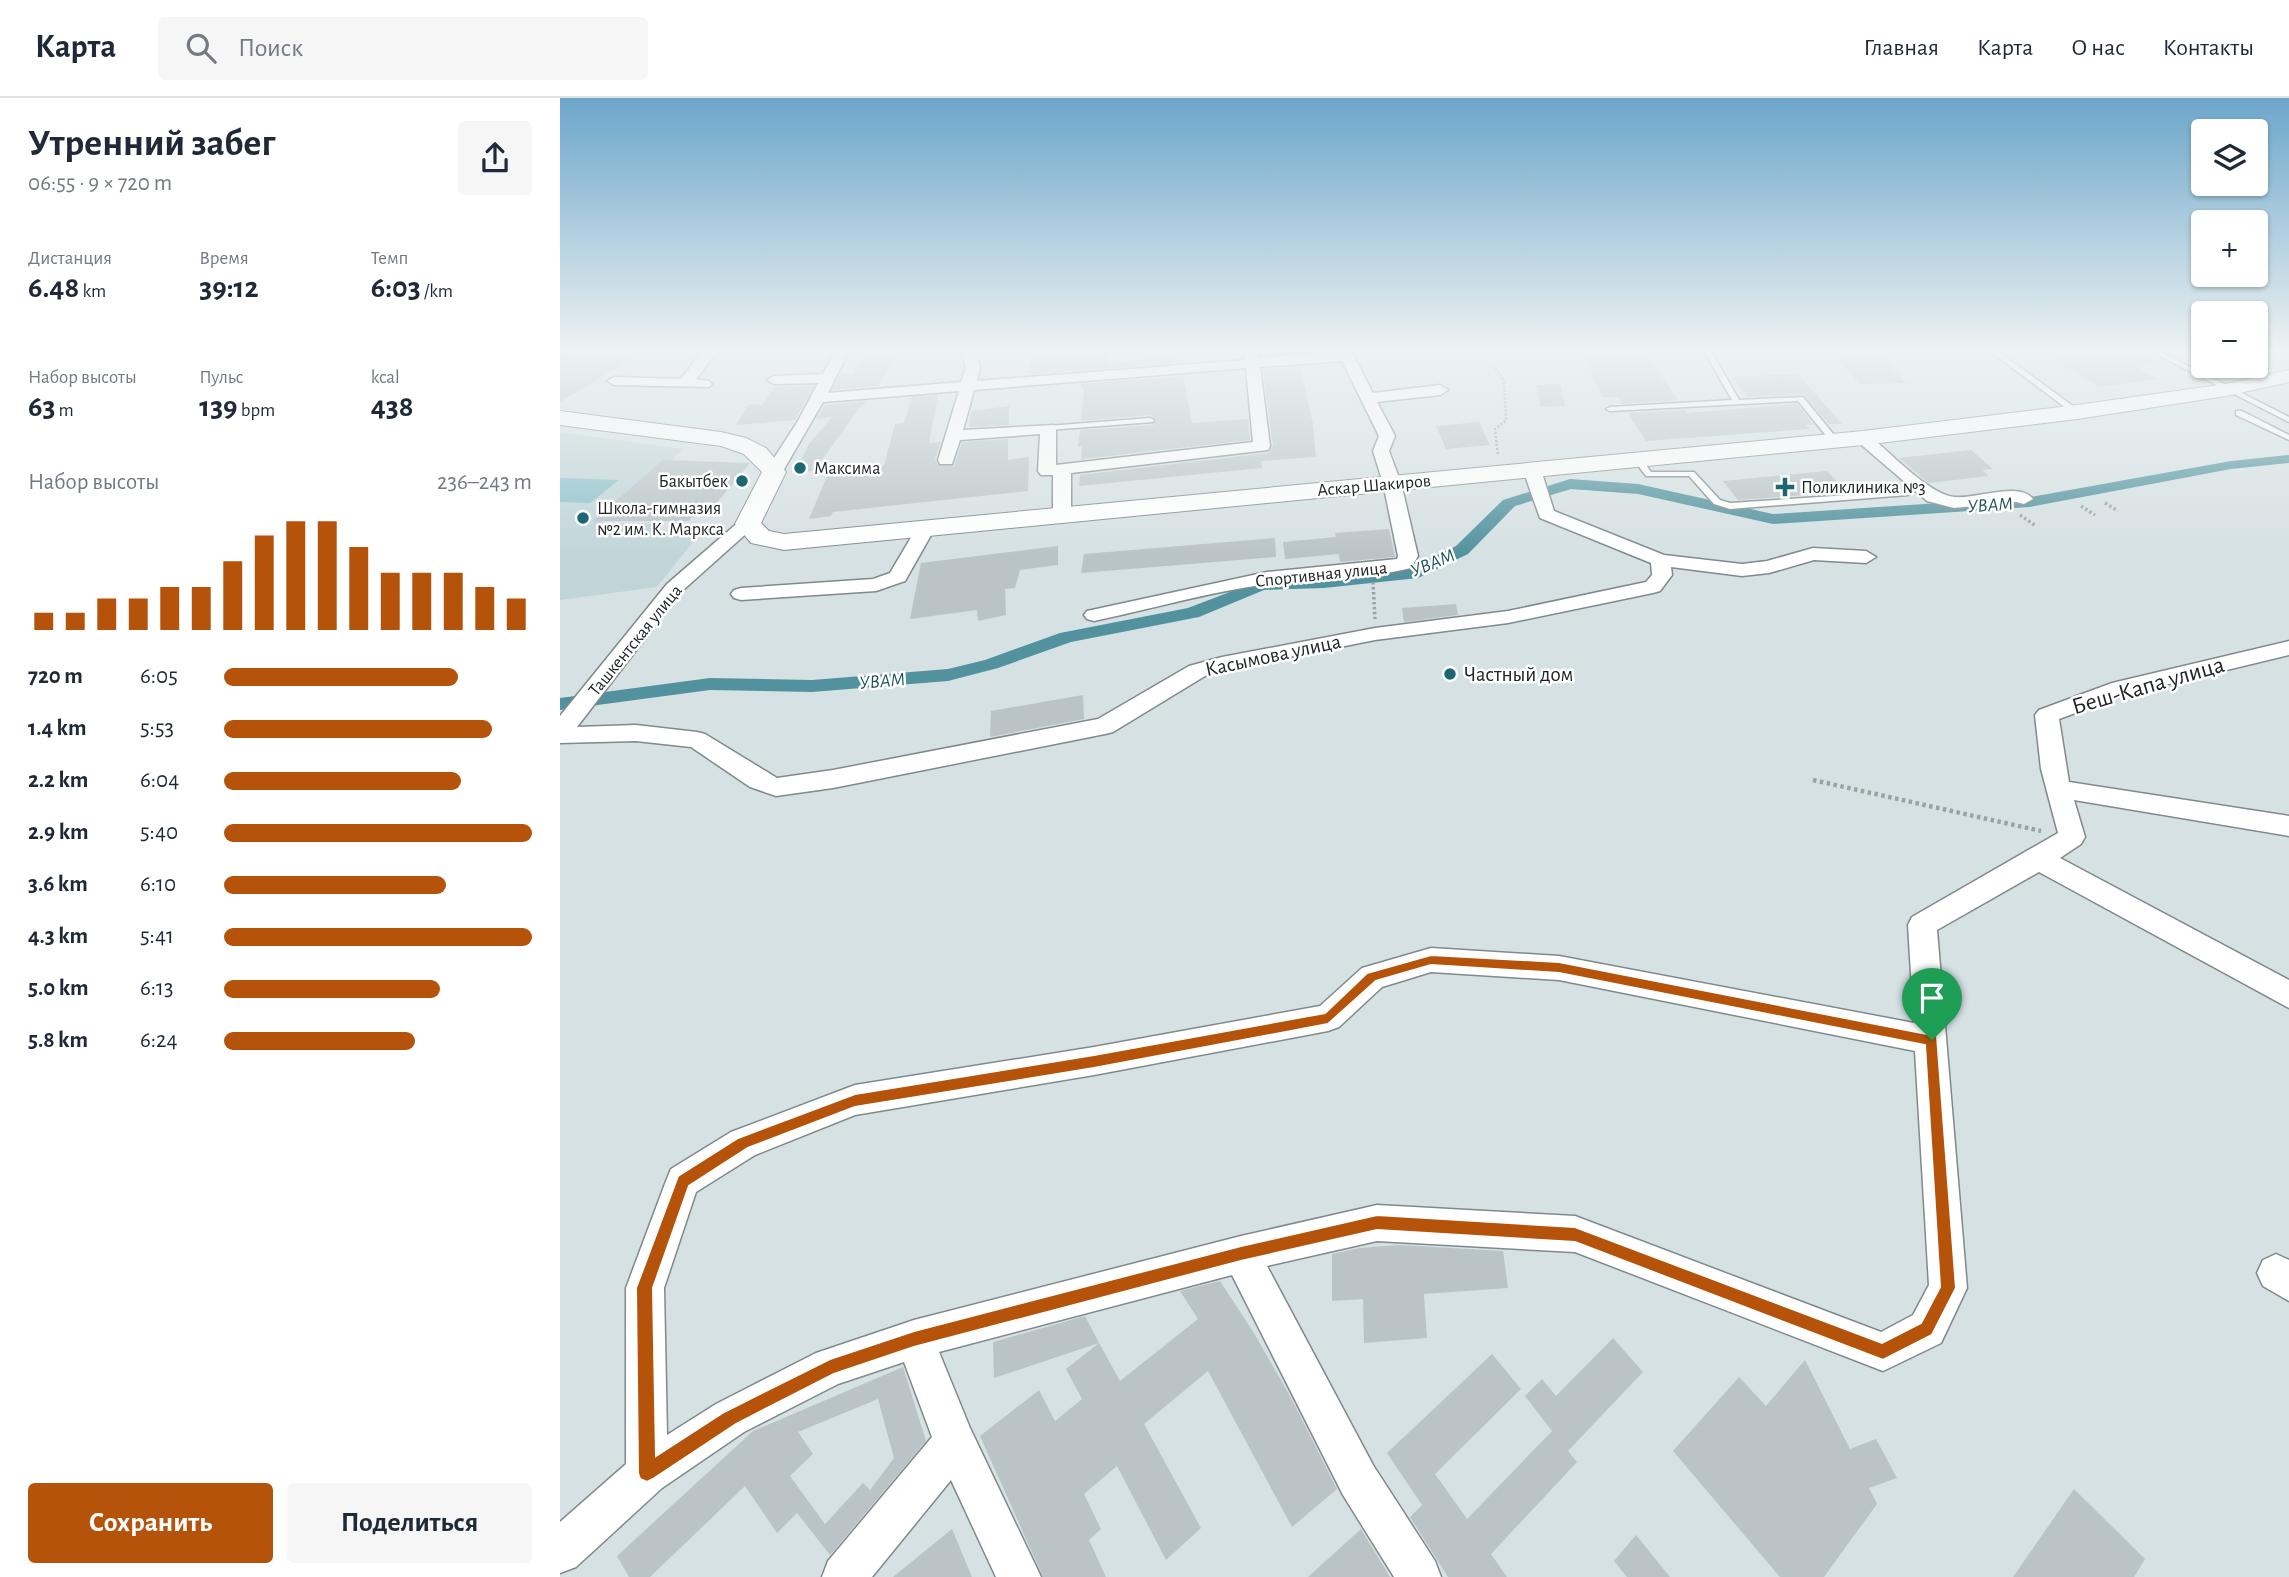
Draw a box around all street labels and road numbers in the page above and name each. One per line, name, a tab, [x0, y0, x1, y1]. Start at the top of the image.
street label: Аскар Шакиров	[1317, 472, 1432, 500]
street label: Спортивная улица	[1254, 559, 1388, 591]
street label: Ташкентская улица	[586, 582, 686, 700]
street label: Касымова улица	[1203, 631, 1343, 680]
street label: Беш-Капа улица	[2069, 653, 2227, 719]

